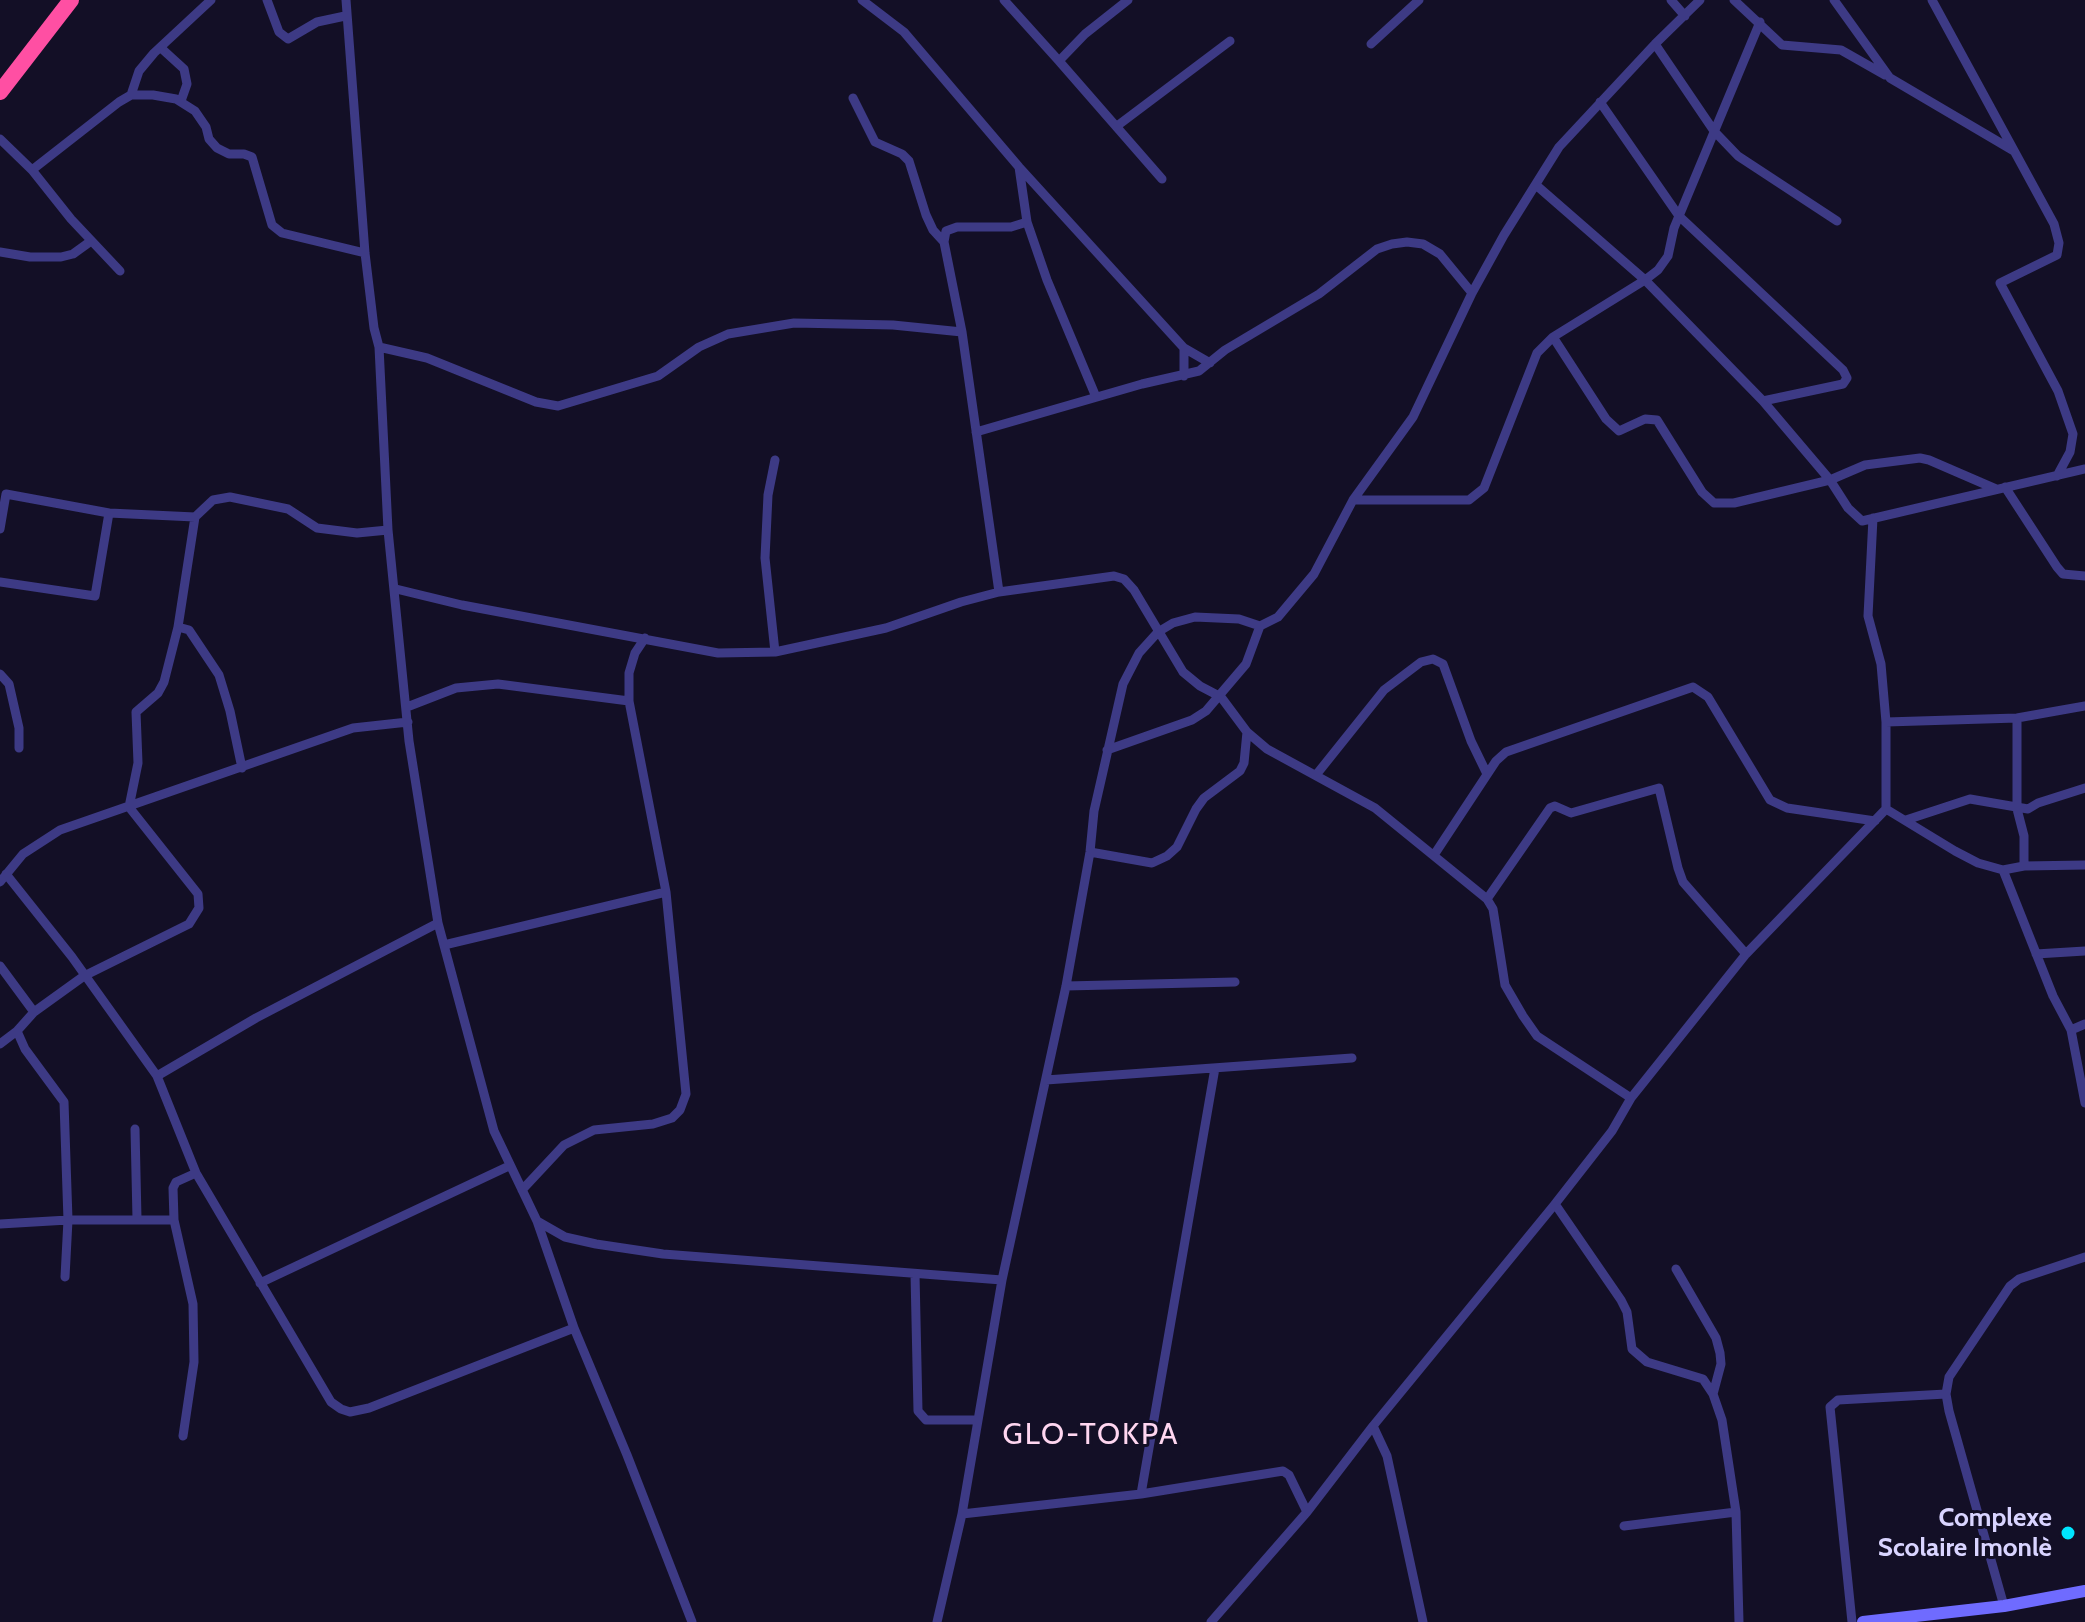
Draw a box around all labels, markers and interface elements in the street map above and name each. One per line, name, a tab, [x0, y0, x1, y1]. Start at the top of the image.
district label: GLO-TOKPA	[1003, 1417, 1179, 1453]
place label: Complexe Scolaire Imonlè	[1878, 1502, 2052, 1564]
marker: Complexe Scolaire Imonlè	[2059, 1524, 2077, 1542]

